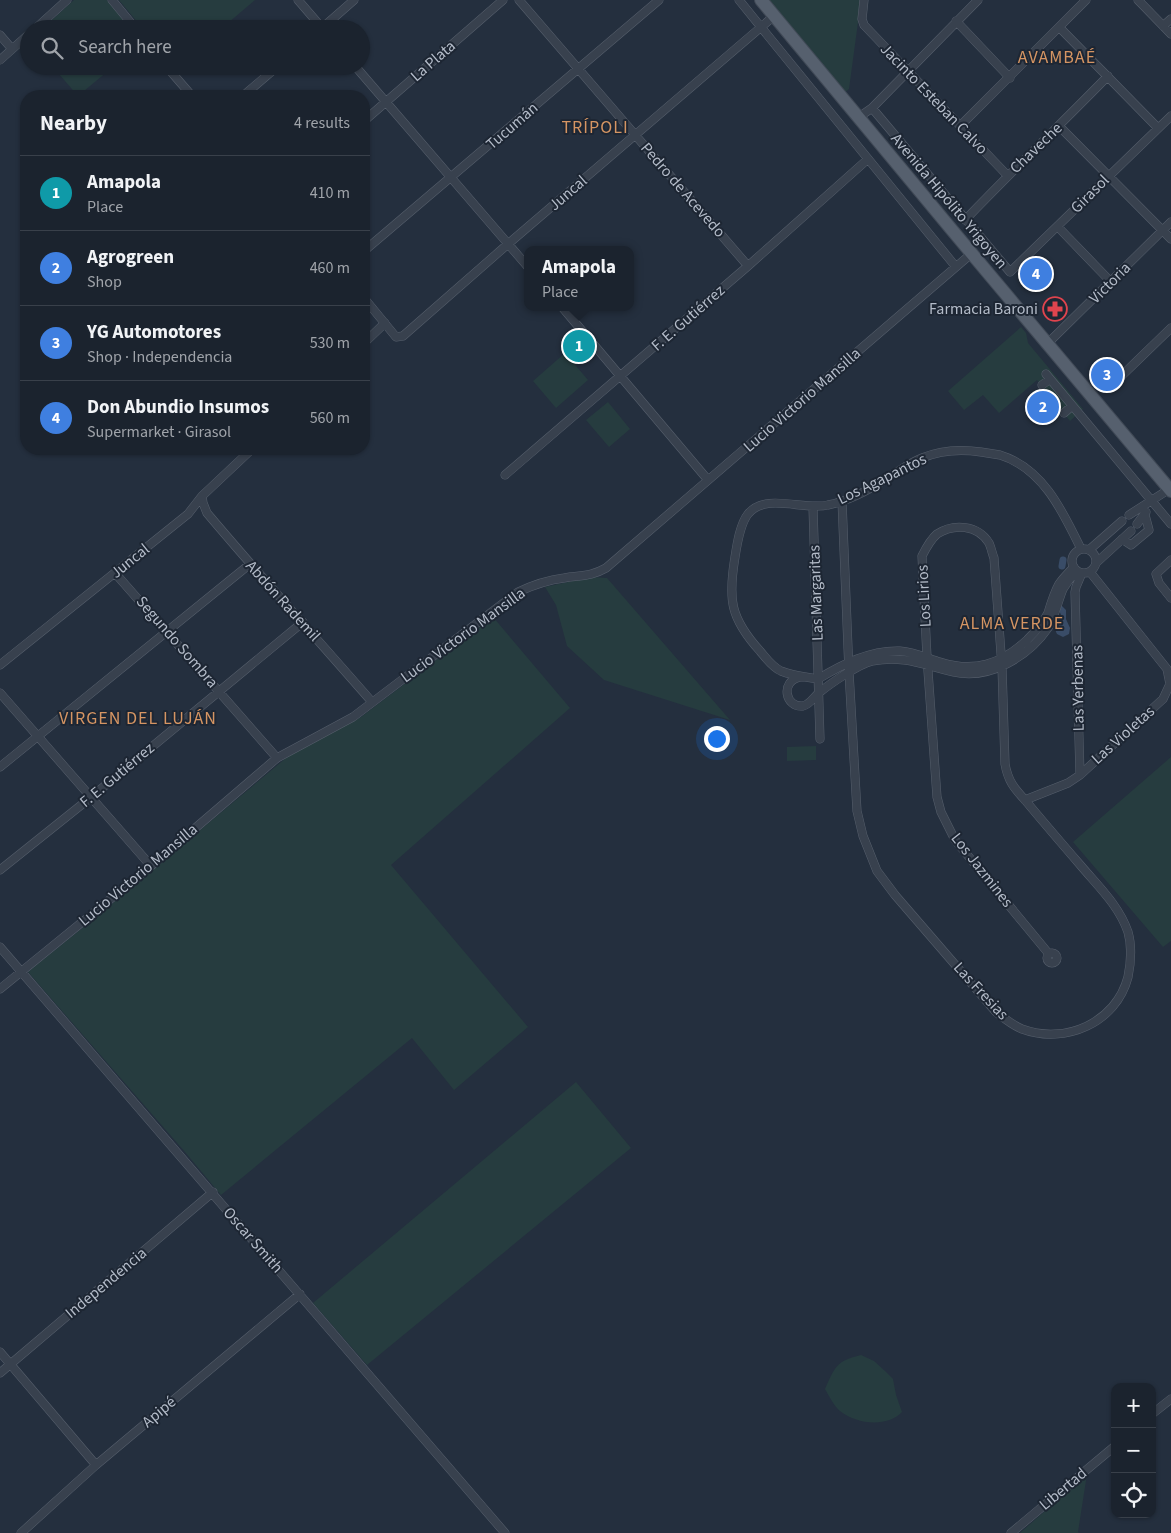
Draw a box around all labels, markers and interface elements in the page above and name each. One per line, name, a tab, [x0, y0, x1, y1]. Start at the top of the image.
search box	[20, 20, 370, 75]
icon: search	[38, 34, 66, 62]
text: Search here	[78, 34, 172, 61]
street label: La Plata	[406, 35, 460, 87]
street label: Jacinto Esteban Calvo	[875, 39, 993, 159]
district label: AVAMBAÉ	[1018, 45, 1096, 70]
street label: Tucumán	[481, 97, 543, 155]
text: Nearby	[40, 108, 107, 138]
text: 4 results	[294, 112, 350, 134]
district label: TRÍPOLI	[561, 115, 629, 140]
street label: Chaveche	[1005, 117, 1067, 179]
street label: Avenida Hipólito Yrigoyen	[886, 129, 1012, 273]
street label: Pedro de Acevedo	[636, 138, 730, 242]
text: Amapola	[87, 169, 161, 196]
street label: Juncal	[544, 170, 592, 216]
street label: Girasol	[1066, 170, 1114, 218]
text: 1	[52, 182, 60, 204]
text: 410 m	[310, 182, 350, 204]
text: Place	[87, 196, 123, 218]
text: Agrogreen	[87, 244, 174, 271]
popup	[524, 246, 634, 311]
text: Amapola	[542, 254, 616, 281]
pin: 4	[1020, 255, 1052, 293]
text: 2	[52, 257, 60, 279]
text: 460 m	[310, 257, 350, 279]
street label: Victoria	[1084, 257, 1136, 309]
text: Shop	[87, 271, 122, 293]
street label: F. E. Gutiérrez	[646, 280, 730, 356]
text: Place	[542, 281, 578, 303]
pharmacy icon: Farmacia Baroni	[1042, 296, 1068, 322]
place label: Farmacia Baroni	[929, 298, 1038, 320]
text: YG Automotores	[87, 319, 221, 346]
pin: 1	[563, 327, 595, 365]
text: 3	[52, 332, 60, 354]
text: 530 m	[310, 332, 350, 354]
street label: Lucio Victorio Mansilla	[738, 343, 866, 457]
text: Shop · Independencia	[87, 346, 232, 368]
pin: 3	[1091, 356, 1123, 394]
pin: 2	[1027, 388, 1059, 426]
text: Don Abundio Insumos	[87, 394, 269, 421]
text: 4	[52, 407, 60, 429]
text: 560 m	[310, 407, 350, 429]
text: Supermarket · Girasol	[87, 421, 231, 443]
street label: Los Agapantos	[834, 448, 931, 510]
street label: Juncal	[106, 538, 154, 584]
street label: Las Margaritas	[803, 544, 829, 641]
street label: Abdón Rademil	[241, 556, 325, 646]
street label: Los Lirios	[911, 564, 937, 628]
street label: Lucio Victorio Mansilla	[396, 582, 530, 688]
street label: Segundo Sombra	[131, 591, 223, 693]
district label: ALMA VERDE	[960, 611, 1064, 636]
street label: Las Yerbenas	[1066, 644, 1090, 731]
street label: Las Violetas	[1087, 700, 1160, 769]
district label: VIRGEN DEL LUJÁN	[59, 706, 217, 731]
your location	[704, 726, 730, 752]
street label: F. E. Gutiérrez	[75, 737, 159, 813]
street label: Lucio Victorio Mansilla	[74, 819, 202, 931]
street label: Los Jazmines	[946, 828, 1018, 912]
street label: Las Fresias	[948, 957, 1014, 1025]
street label: Oscar Smith	[218, 1202, 288, 1278]
street label: Independencia	[61, 1242, 151, 1324]
map controls	[1111, 1383, 1156, 1518]
button: +	[1111, 1383, 1156, 1428]
street label: Apipé	[137, 1391, 181, 1433]
button: −	[1111, 1428, 1156, 1473]
street label: Libertad	[1034, 1463, 1092, 1515]
button: locate	[1111, 1473, 1156, 1518]

